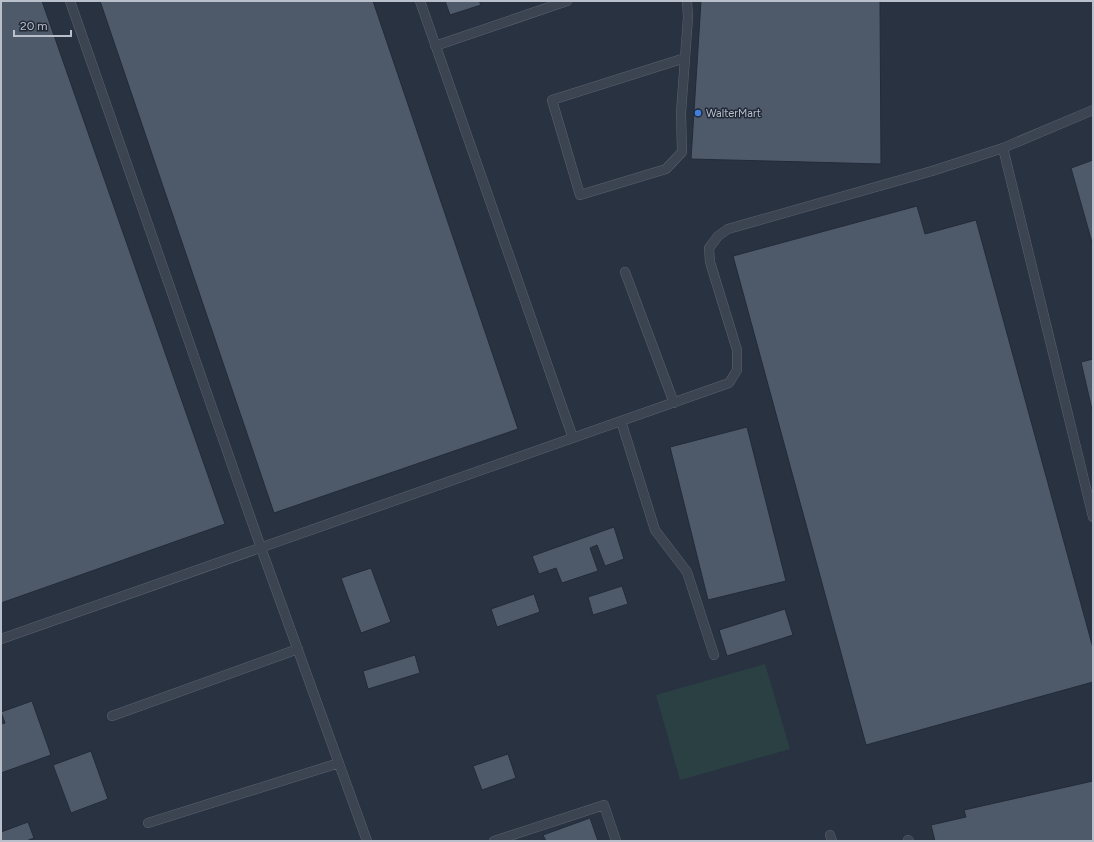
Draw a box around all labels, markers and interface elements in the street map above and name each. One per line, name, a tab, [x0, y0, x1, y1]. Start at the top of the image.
scale bar	[14, 12, 71, 38]
text: 20 m	[20, 19, 48, 33]
place label: WalterMart	[706, 107, 761, 120]
marker: WalterMart	[693, 108, 703, 118]

